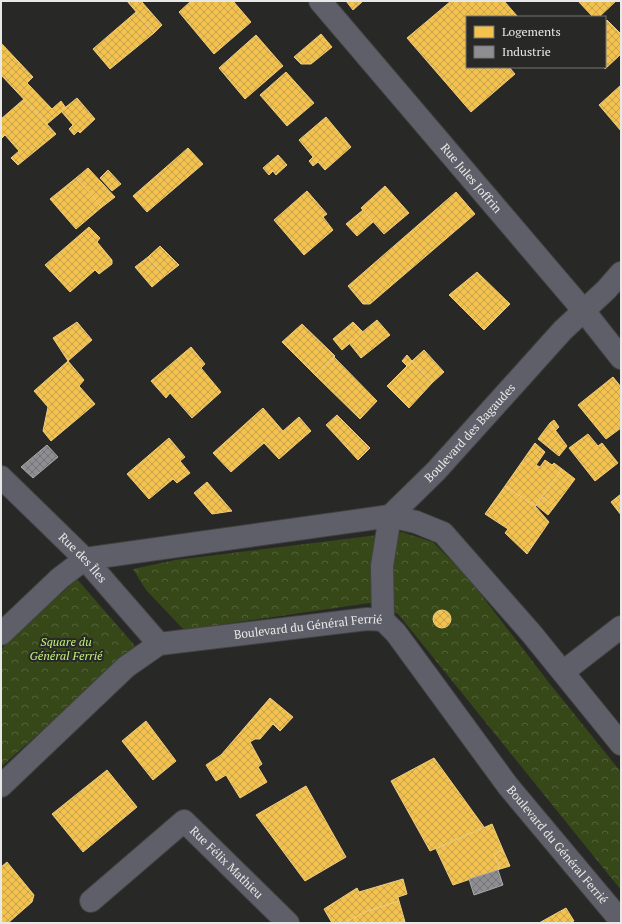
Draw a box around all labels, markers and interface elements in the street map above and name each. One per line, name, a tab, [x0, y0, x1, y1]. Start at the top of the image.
legend	[466, 16, 606, 68]
text: Logements	[502, 24, 561, 39]
text: Industrie	[502, 44, 551, 59]
street label: Rue Jules Joffrin	[438, 140, 505, 216]
street label: Boulevard des Bagaudes	[421, 380, 518, 485]
street label: Rue des Îles	[56, 529, 110, 586]
street label: Boulevard du Général Ferrié	[233, 611, 383, 642]
park label: Square du Général Ferrié	[30, 634, 103, 663]
street label: Boulevard du Général Ferrié	[504, 782, 611, 907]
street label: Rue Félix Mathieu	[187, 823, 267, 902]

